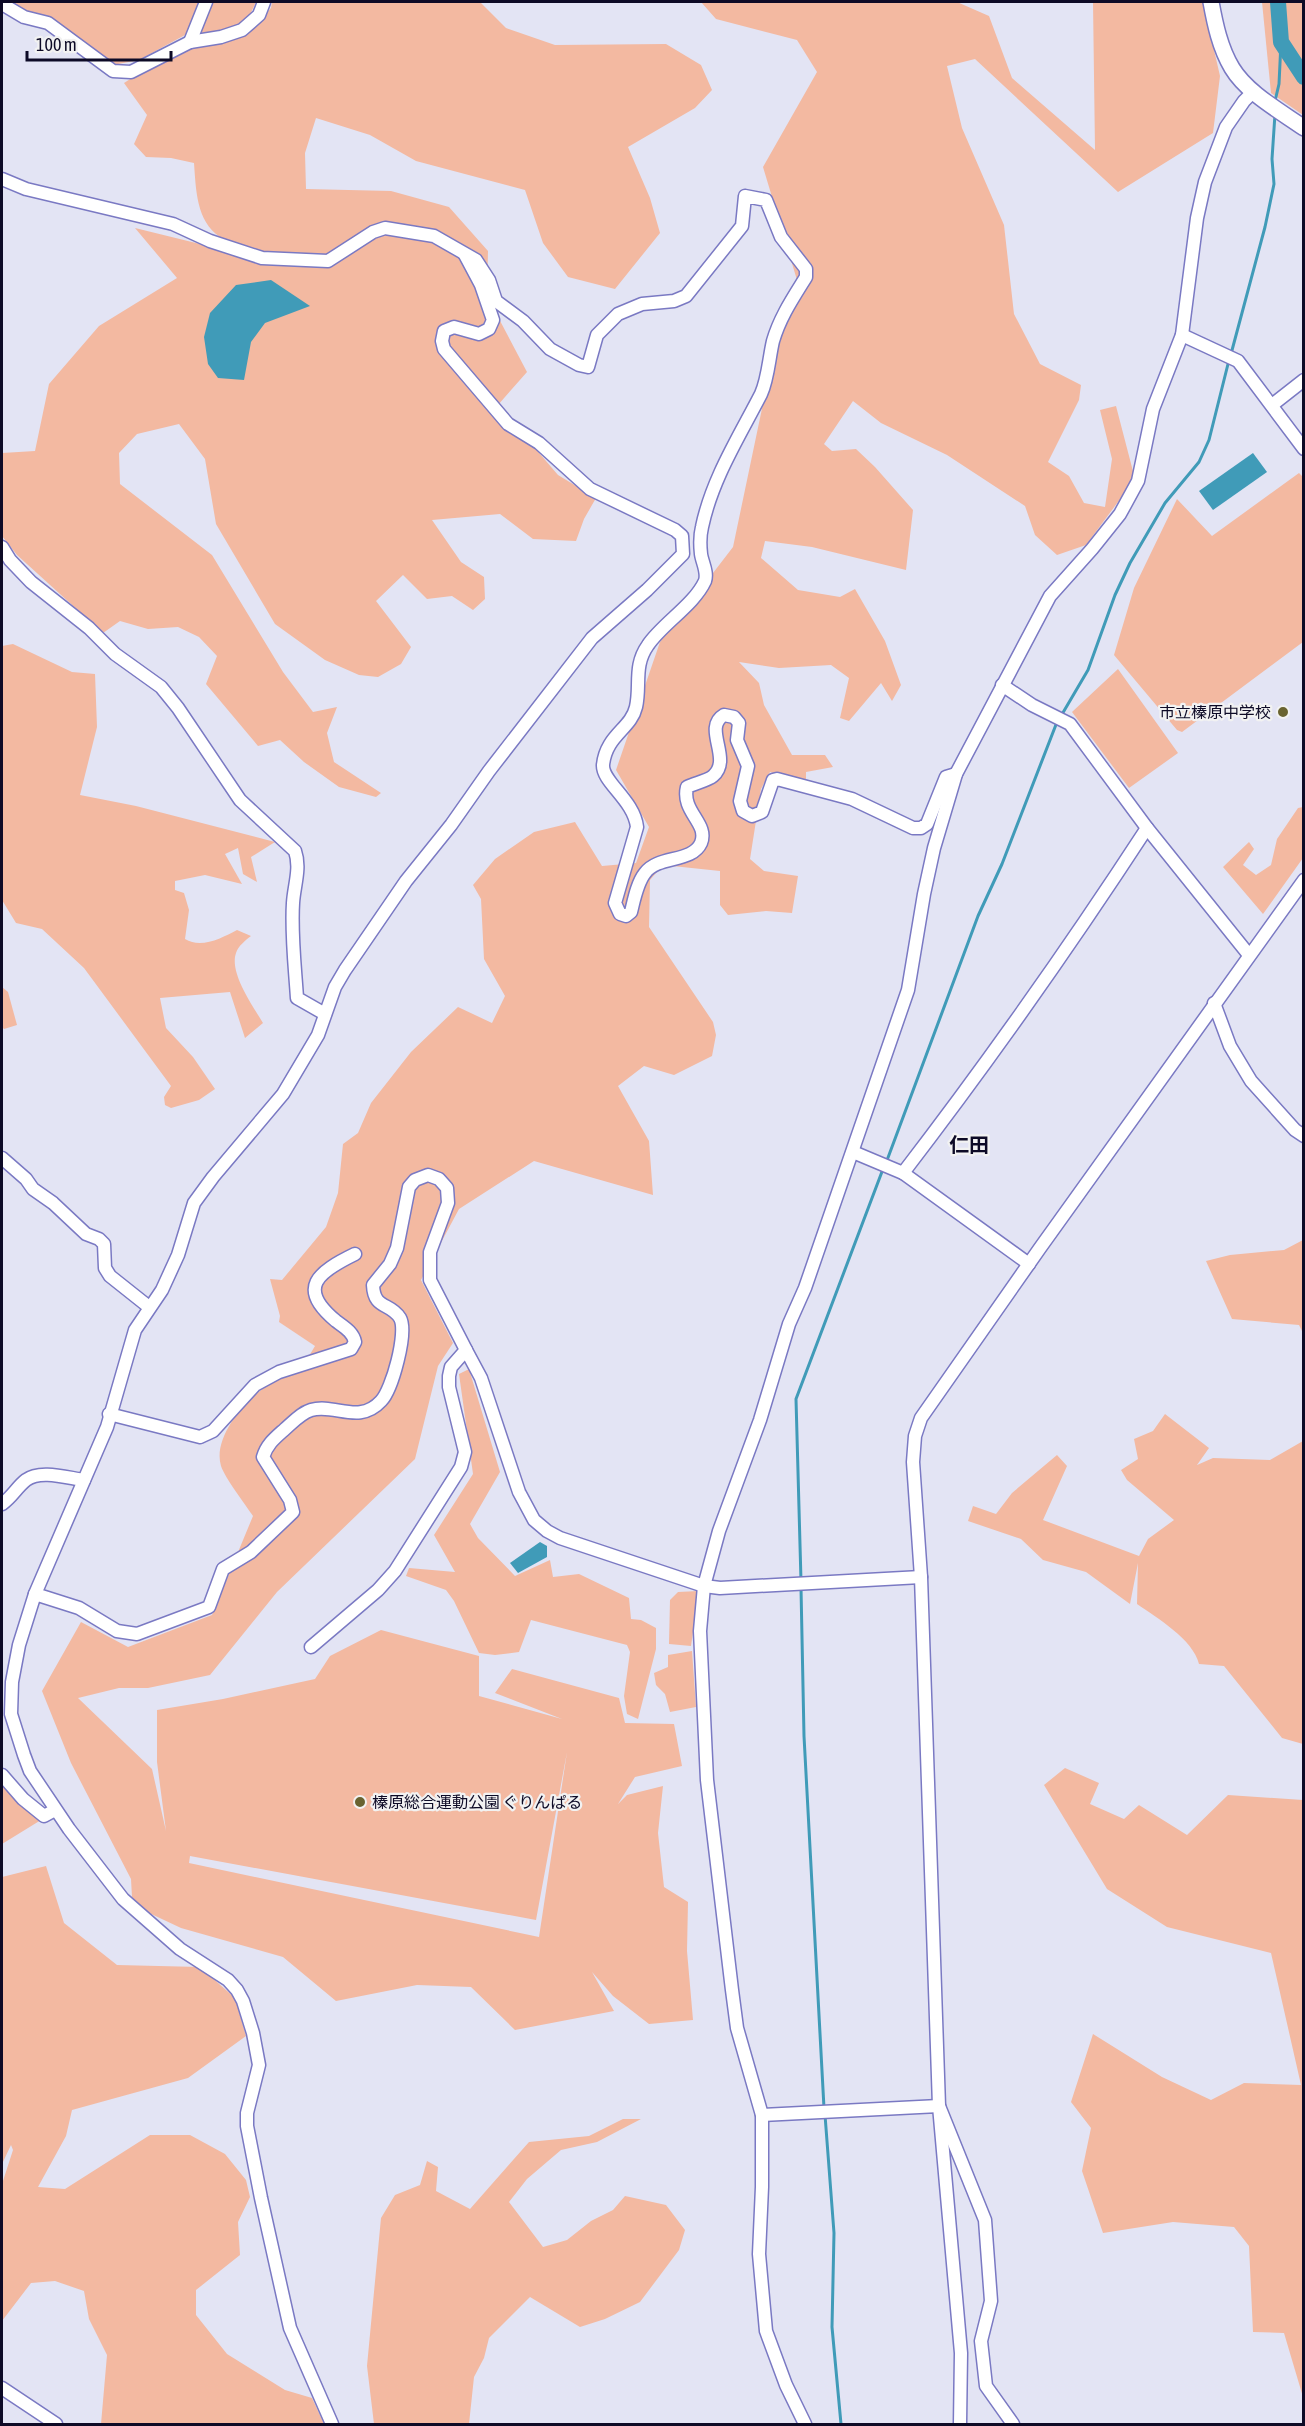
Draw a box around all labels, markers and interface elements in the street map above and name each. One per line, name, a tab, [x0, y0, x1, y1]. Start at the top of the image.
scale bar	[27, 24, 171, 62]
text: 100 m	[36, 34, 77, 55]
place label: 市立榛原中学校	[1159, 703, 1271, 721]
marker: 市立榛原中学校	[1276, 705, 1290, 719]
district label: 仁田	[949, 1133, 989, 1156]
place label: 榛原総合運動公園 ぐりんぱる	[372, 1793, 582, 1811]
marker: 榛原総合運動公園 ぐりんぱる	[353, 1795, 367, 1809]

